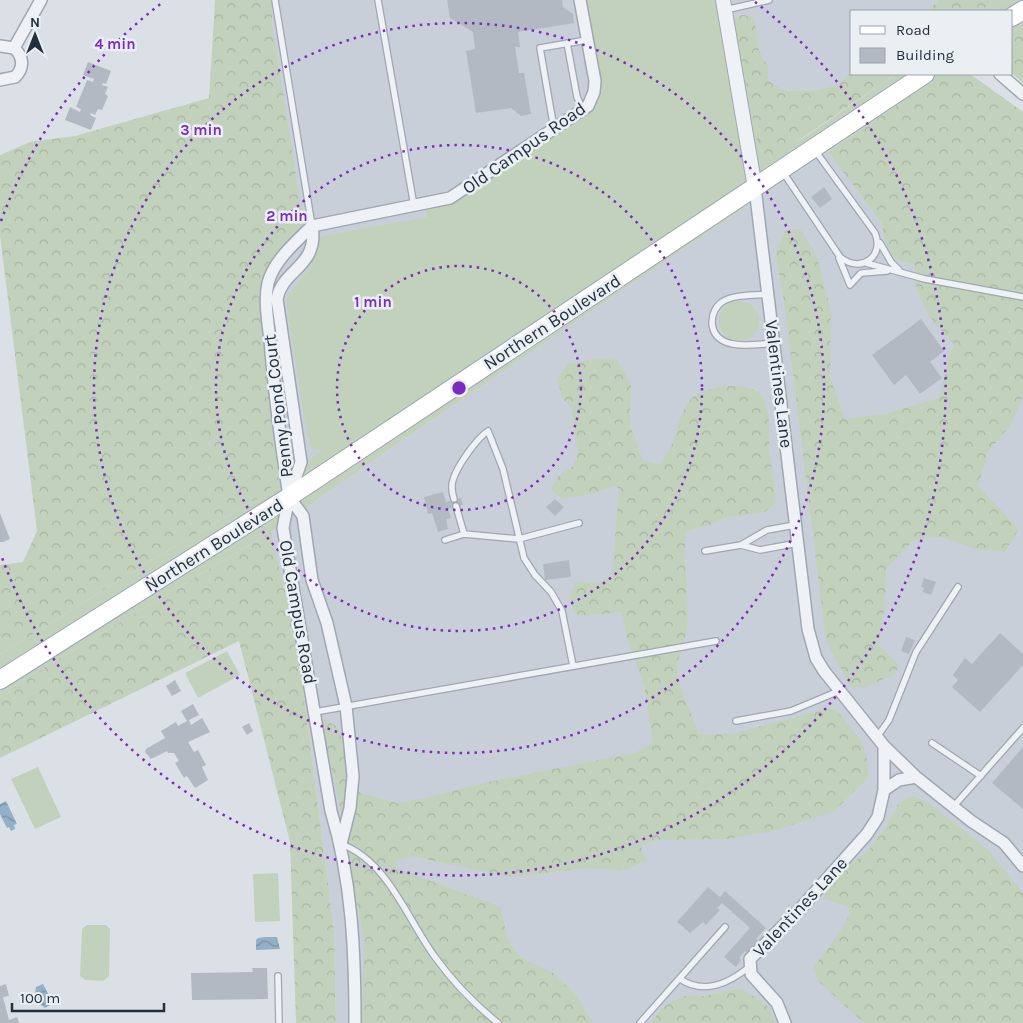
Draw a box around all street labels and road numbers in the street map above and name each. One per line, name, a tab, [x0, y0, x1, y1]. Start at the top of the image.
street label: Old Campus Road	[458, 97, 590, 199]
street label: Northern Boulevard	[479, 269, 625, 375]
street label: Valentines Lane	[760, 319, 798, 449]
street label: Penny Pond Court	[258, 333, 298, 479]
street label: Northern Boulevard	[141, 493, 287, 597]
street label: Old Campus Road	[274, 538, 322, 686]
street label: Valentines Lane	[748, 852, 852, 962]

